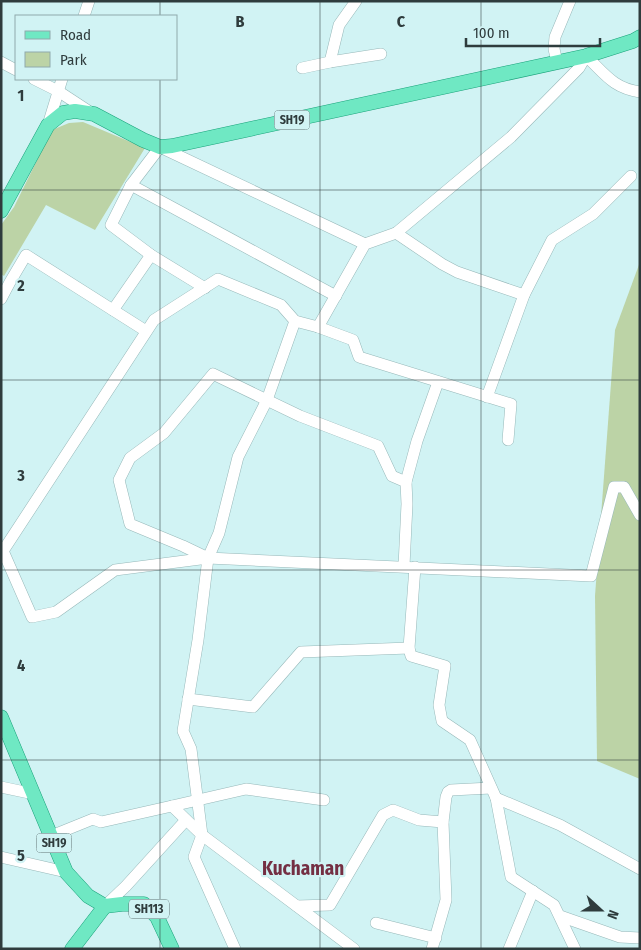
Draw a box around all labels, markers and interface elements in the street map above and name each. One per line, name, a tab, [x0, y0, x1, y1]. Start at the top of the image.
text: B	[236, 12, 245, 31]
text: C	[397, 12, 406, 31]
legend	[15, 15, 178, 80]
scale bar	[466, 15, 600, 47]
text: 100 m	[473, 24, 510, 42]
text: Road	[60, 26, 91, 44]
text: Park	[60, 51, 87, 69]
text: 1	[18, 86, 24, 105]
road number: SH19	[274, 110, 310, 130]
text: 2	[16, 276, 25, 295]
text: 3	[16, 466, 25, 485]
text: 4	[17, 656, 25, 675]
road number: SH19	[36, 834, 72, 852]
text: 5	[17, 846, 25, 865]
district label: Kuchaman	[262, 857, 344, 880]
north arrow	[576, 885, 626, 935]
road number: SH113	[129, 900, 169, 919]
text: N	[603, 908, 622, 921]

